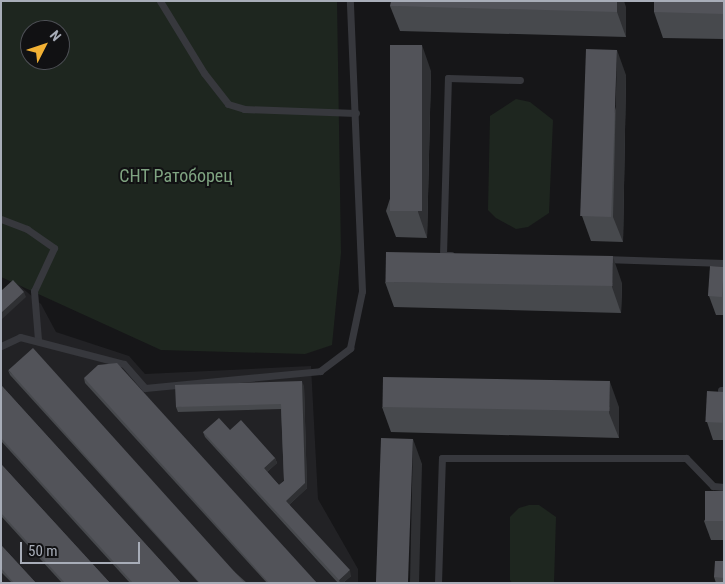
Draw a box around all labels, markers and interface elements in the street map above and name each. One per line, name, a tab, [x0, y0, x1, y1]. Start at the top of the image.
north arrow	[20, 20, 70, 70]
text: N	[47, 27, 64, 44]
park label: СНТ Ратоборец	[119, 165, 233, 187]
scale bar	[22, 532, 142, 564]
text: 50 m	[28, 542, 58, 560]

